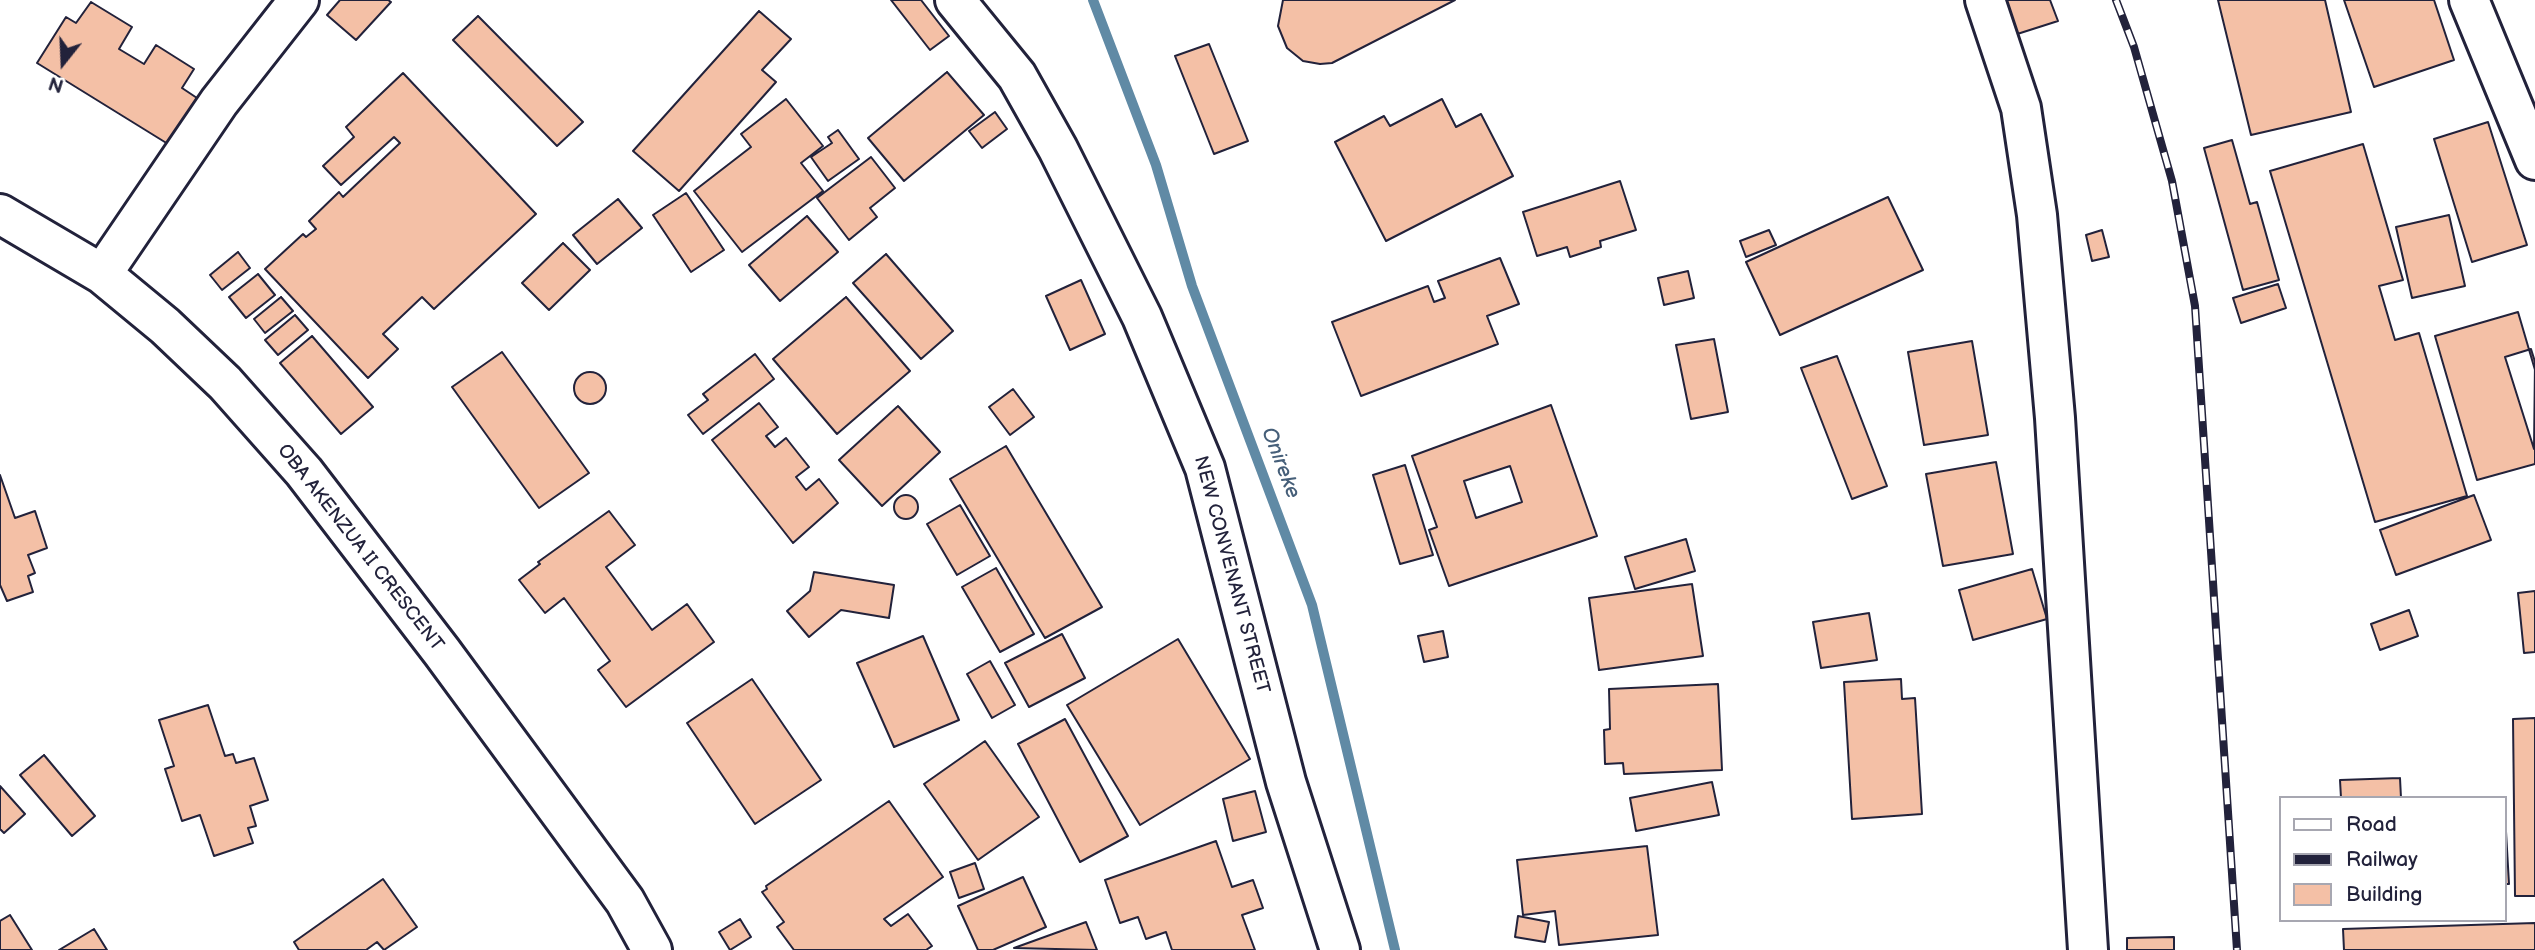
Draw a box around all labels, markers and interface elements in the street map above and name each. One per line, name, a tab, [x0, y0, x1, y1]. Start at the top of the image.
north arrow	[28, 28, 98, 98]
text: N	[46, 70, 67, 97]
water label: Onireke	[1255, 424, 1305, 502]
street label: OBA AKENZUA II CRESCENT	[272, 440, 448, 656]
street label: NEW CONVENANT STREET	[1188, 454, 1274, 696]
legend	[2280, 796, 2507, 922]
text: Road	[2346, 812, 2397, 837]
text: Railway	[2346, 847, 2418, 872]
text: Building	[2346, 882, 2422, 907]

